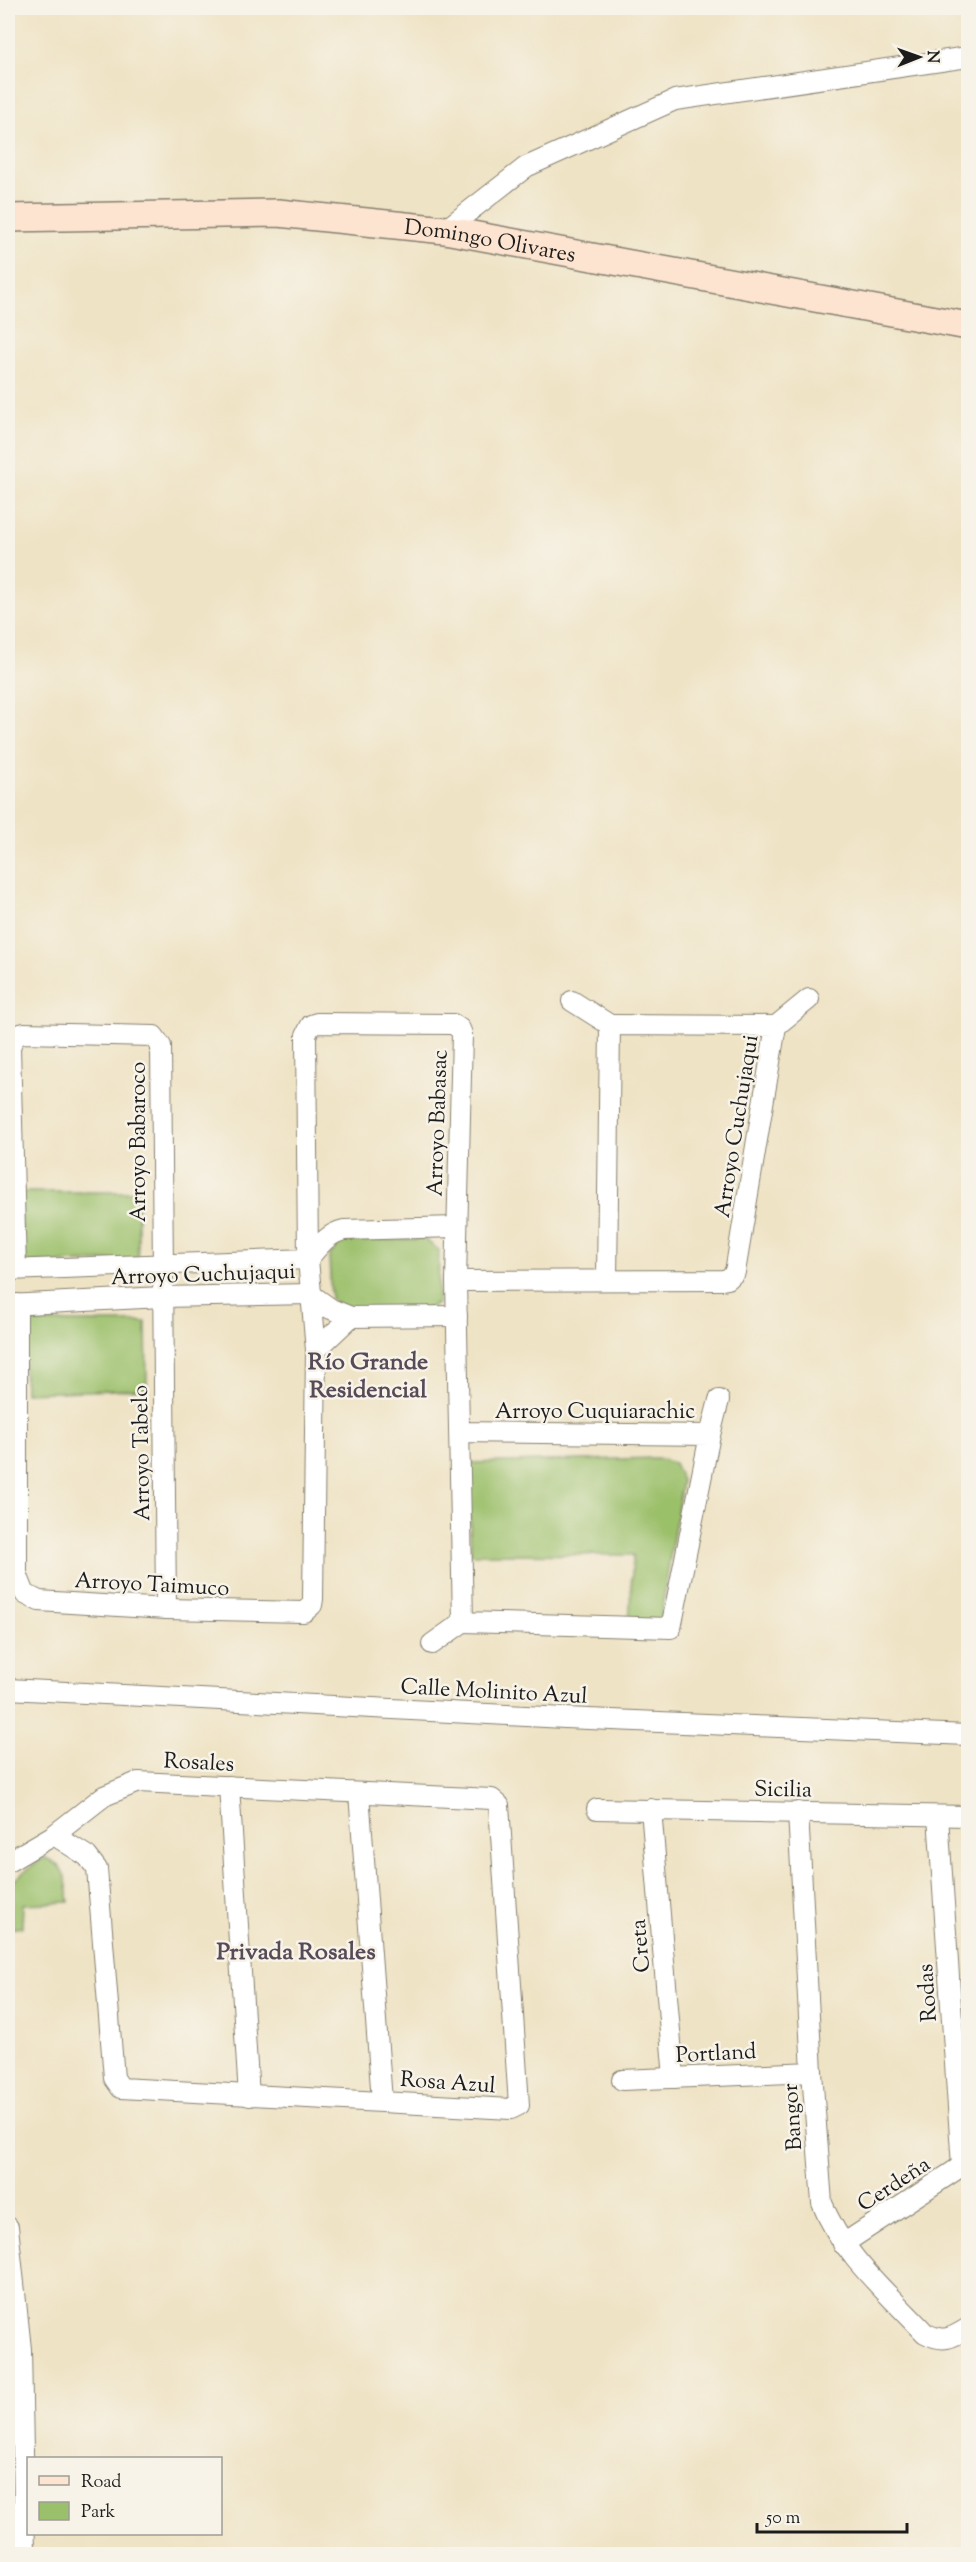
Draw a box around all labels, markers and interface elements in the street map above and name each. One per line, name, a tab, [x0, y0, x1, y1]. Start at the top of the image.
north arrow	[889, 27, 949, 87]
text: N	[920, 50, 943, 64]
street label: Domingo Olivares	[403, 213, 578, 273]
street label: Arroyo Cuchujaqui	[708, 1033, 768, 1220]
street label: Arroyo Babasac	[420, 1049, 458, 1197]
street label: Arroyo Babaroco	[124, 1062, 156, 1222]
street label: Arroyo Cuchujaqui	[110, 1257, 296, 1295]
district label: Río Grande Residencial	[308, 1346, 428, 1408]
street label: Arroyo Tabelo	[126, 1385, 160, 1521]
street label: Arroyo Cuquiarachic	[495, 1397, 695, 1429]
street label: Arroyo Taimuco	[74, 1566, 230, 1606]
street label: Calle Molinito Azul	[400, 1672, 588, 1714]
street label: Rosales	[163, 1746, 235, 1782]
street label: Sicilia	[754, 1774, 812, 1808]
street label: Creta	[624, 1918, 660, 1974]
district label: Privada Rosales	[216, 1936, 376, 1970]
street label: Rodas	[911, 1963, 947, 2023]
street label: Portland	[675, 2037, 757, 2073]
street label: Rosa Azul	[399, 2065, 497, 2103]
street label: Bangor	[776, 2082, 812, 2152]
street label: Cerdeña	[852, 2150, 937, 2221]
legend	[27, 2457, 222, 2535]
text: Road	[81, 2470, 121, 2496]
scale bar	[757, 2496, 907, 2534]
text: Park	[81, 2500, 116, 2526]
text: 50 m	[765, 2506, 801, 2532]

